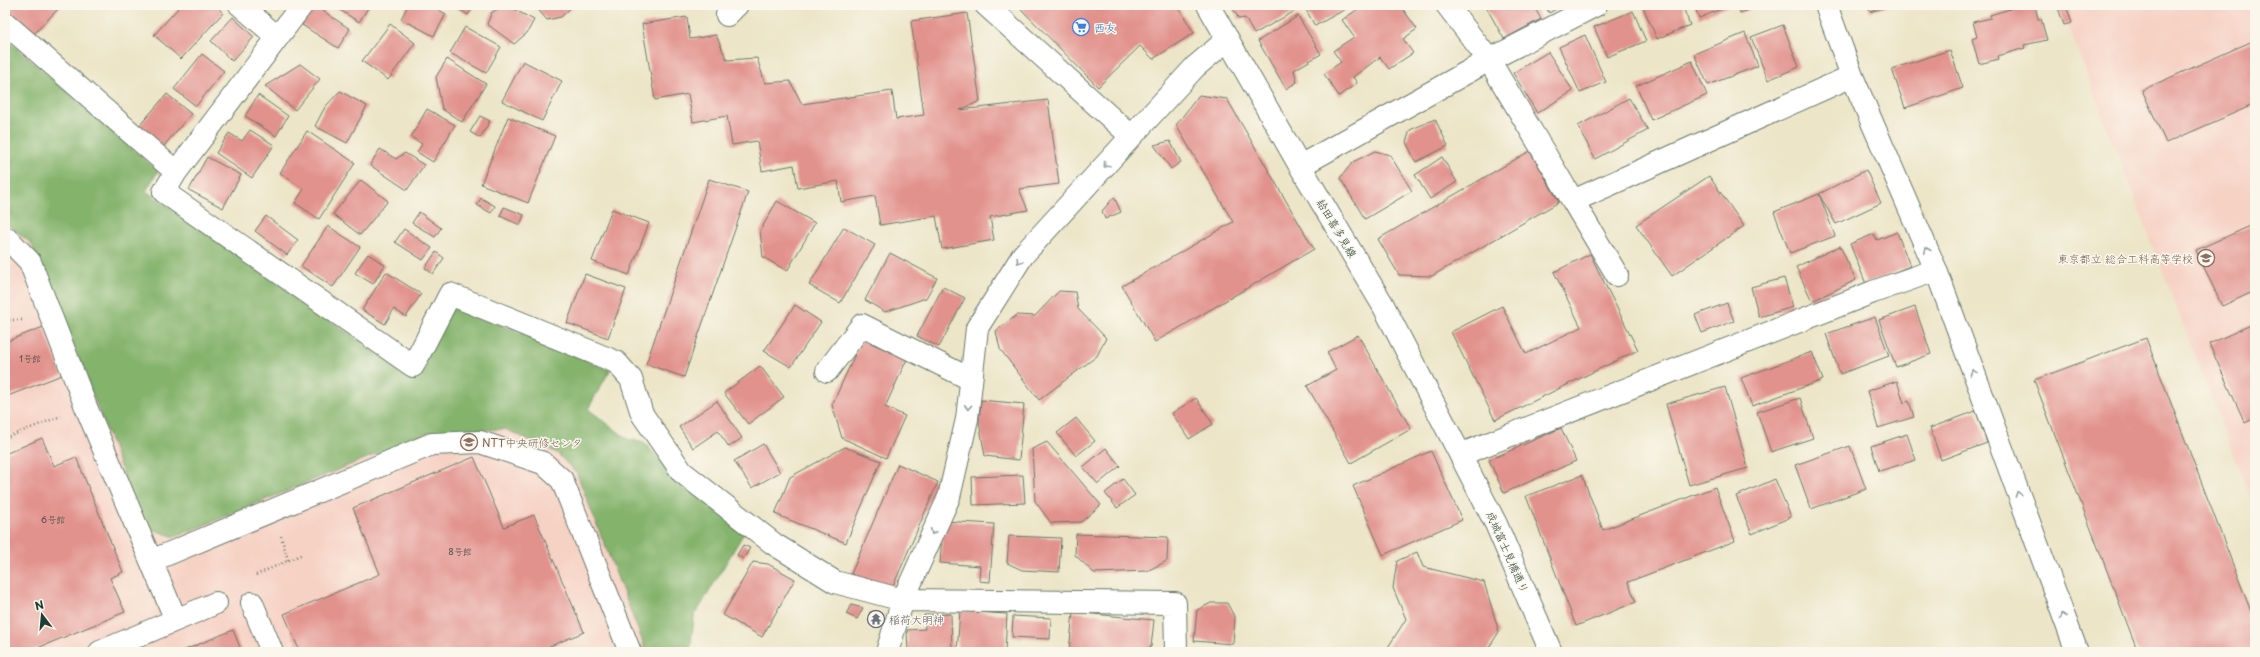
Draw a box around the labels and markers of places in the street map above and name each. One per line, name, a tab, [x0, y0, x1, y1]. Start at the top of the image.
supermarket icon: 西友	[1071, 17, 1091, 37]
place label: 西友	[1094, 19, 1116, 36]
school or university icon: 東京都立 総合工科高等学校	[2196, 248, 2216, 268]
place label: 東京都立 総合工科高等学校	[2057, 250, 2193, 267]
school or university icon: NTT中央研修センタ	[459, 432, 479, 452]
place label: NTT中央研修センタ	[482, 434, 582, 451]
temple icon: 稲荷大明神	[866, 609, 886, 629]
place label: 稲荷大明神	[889, 611, 944, 628]

